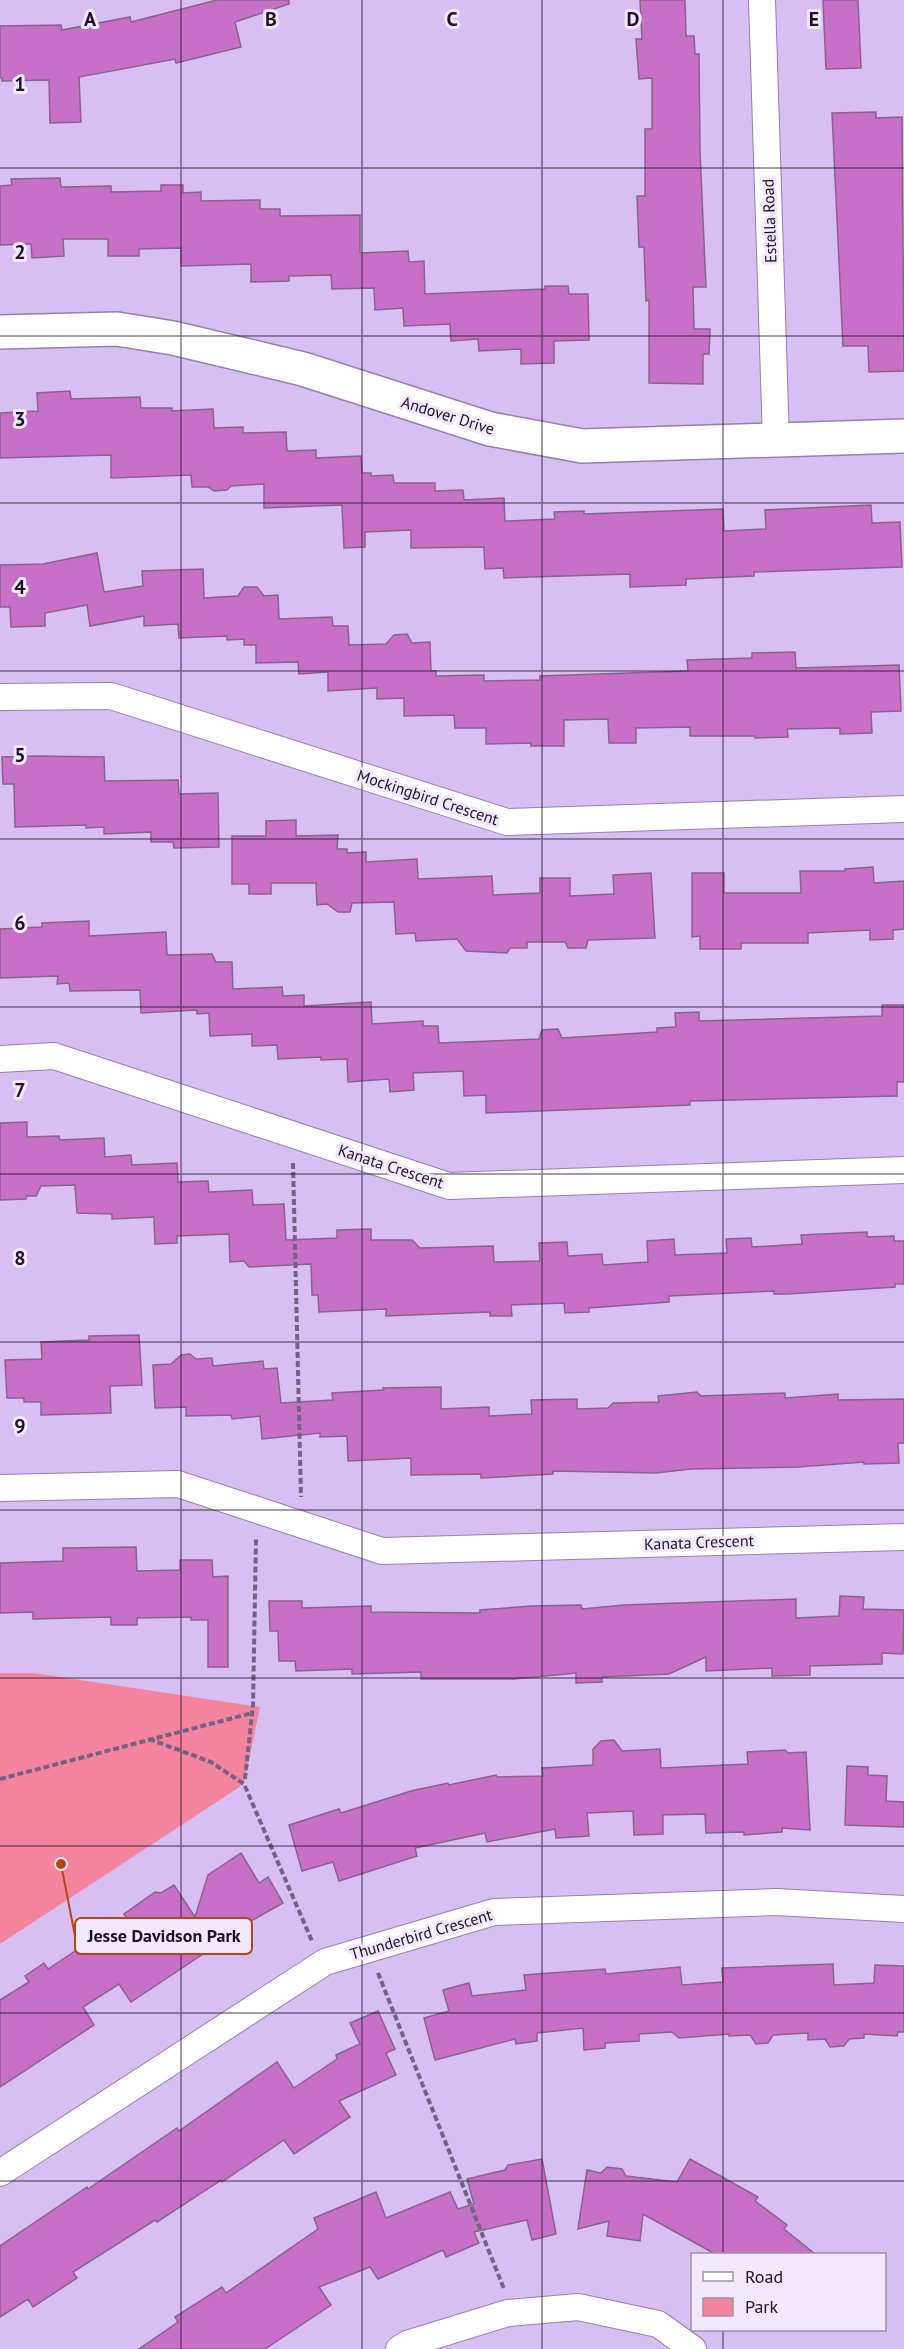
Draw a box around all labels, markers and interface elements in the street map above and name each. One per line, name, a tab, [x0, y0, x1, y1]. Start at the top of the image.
text: A	[84, 6, 97, 32]
text: B	[265, 6, 277, 32]
text: C	[446, 6, 458, 32]
text: D	[627, 6, 640, 32]
text: E	[809, 6, 819, 32]
text: 1	[14, 71, 26, 97]
street label: Estella Road	[758, 179, 780, 263]
text: 2	[14, 239, 26, 265]
street label: Andover Drive	[399, 391, 497, 439]
text: 3	[14, 406, 26, 432]
text: 4	[14, 574, 26, 600]
text: 5	[14, 742, 26, 768]
street label: Mockingbird Crescent	[355, 765, 502, 829]
text: 6	[14, 910, 26, 936]
text: 7	[14, 1077, 26, 1103]
street label: Kanata Crescent	[336, 1140, 447, 1193]
text: 8	[14, 1245, 26, 1271]
text: 9	[14, 1413, 26, 1439]
street label: Kanata Crescent	[644, 1530, 755, 1554]
street label: Thunderbird Crescent	[348, 1904, 495, 1964]
callout: Jesse Davidson Park	[75, 1918, 252, 1954]
text: Jesse Davidson Park	[86, 1924, 241, 1947]
legend	[691, 2253, 886, 2331]
text: Road	[745, 2265, 783, 2288]
text: Park	[745, 2295, 778, 2318]

